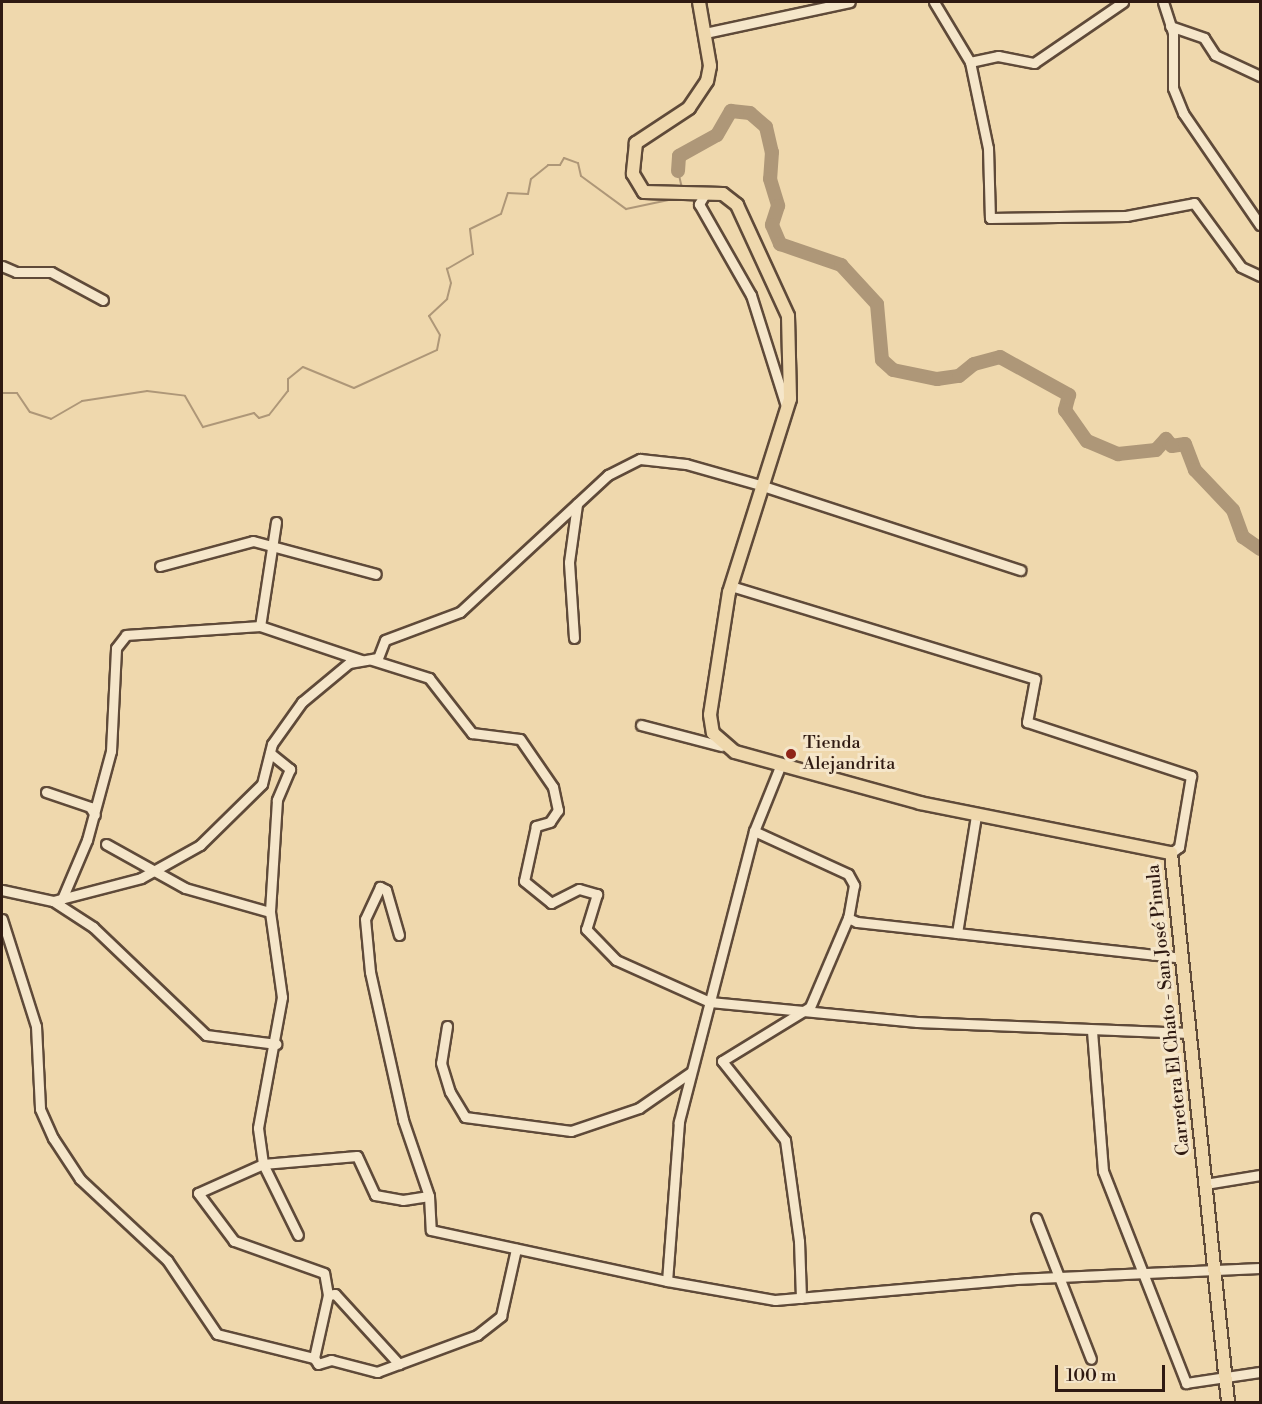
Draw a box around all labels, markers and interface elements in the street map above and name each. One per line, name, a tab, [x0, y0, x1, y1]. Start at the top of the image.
place label: Tienda Alejandrita	[803, 733, 895, 776]
marker: Tienda Alejandrita	[784, 747, 798, 761]
street label: Carretera El Chato - San José Pinula	[1143, 863, 1195, 1157]
scale bar	[1058, 1353, 1168, 1391]
text: 100 m	[1066, 1364, 1117, 1387]

